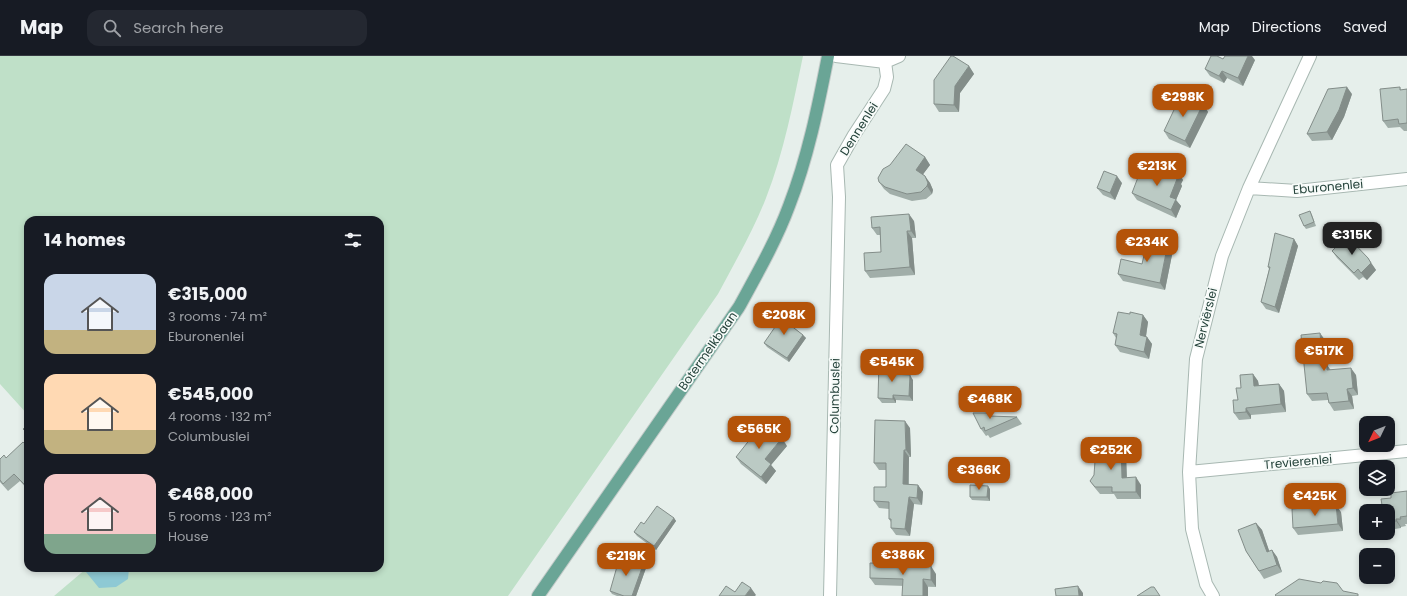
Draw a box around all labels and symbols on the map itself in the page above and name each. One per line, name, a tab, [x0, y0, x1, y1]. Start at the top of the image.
pin: €298K	[1155, 84, 1211, 118]
street label: Dennenlei	[836, 99, 882, 159]
pin: €213K	[1129, 153, 1185, 187]
street label: Eburonenlei	[1292, 175, 1364, 198]
pin: €315K	[1324, 222, 1380, 256]
pin: €234K	[1119, 229, 1175, 263]
street label: Nerviërslei	[1190, 286, 1221, 350]
pin: €208K	[756, 302, 812, 336]
street label: Botermelkbaan	[674, 308, 741, 393]
pin: €517K	[1296, 338, 1352, 372]
pin: €545K	[864, 349, 920, 383]
street label: Columbuslei	[825, 358, 844, 434]
pin: €468K	[962, 386, 1018, 420]
pin: €565K	[731, 416, 787, 450]
north arrow	[1359, 416, 1395, 452]
pin: €252K	[1083, 437, 1139, 471]
street label: Trevierenlei	[1263, 450, 1333, 473]
pin: €366K	[951, 457, 1007, 491]
pin: €425K	[1287, 483, 1343, 517]
pin: €386K	[875, 542, 931, 576]
pin: €219K	[598, 543, 654, 577]

